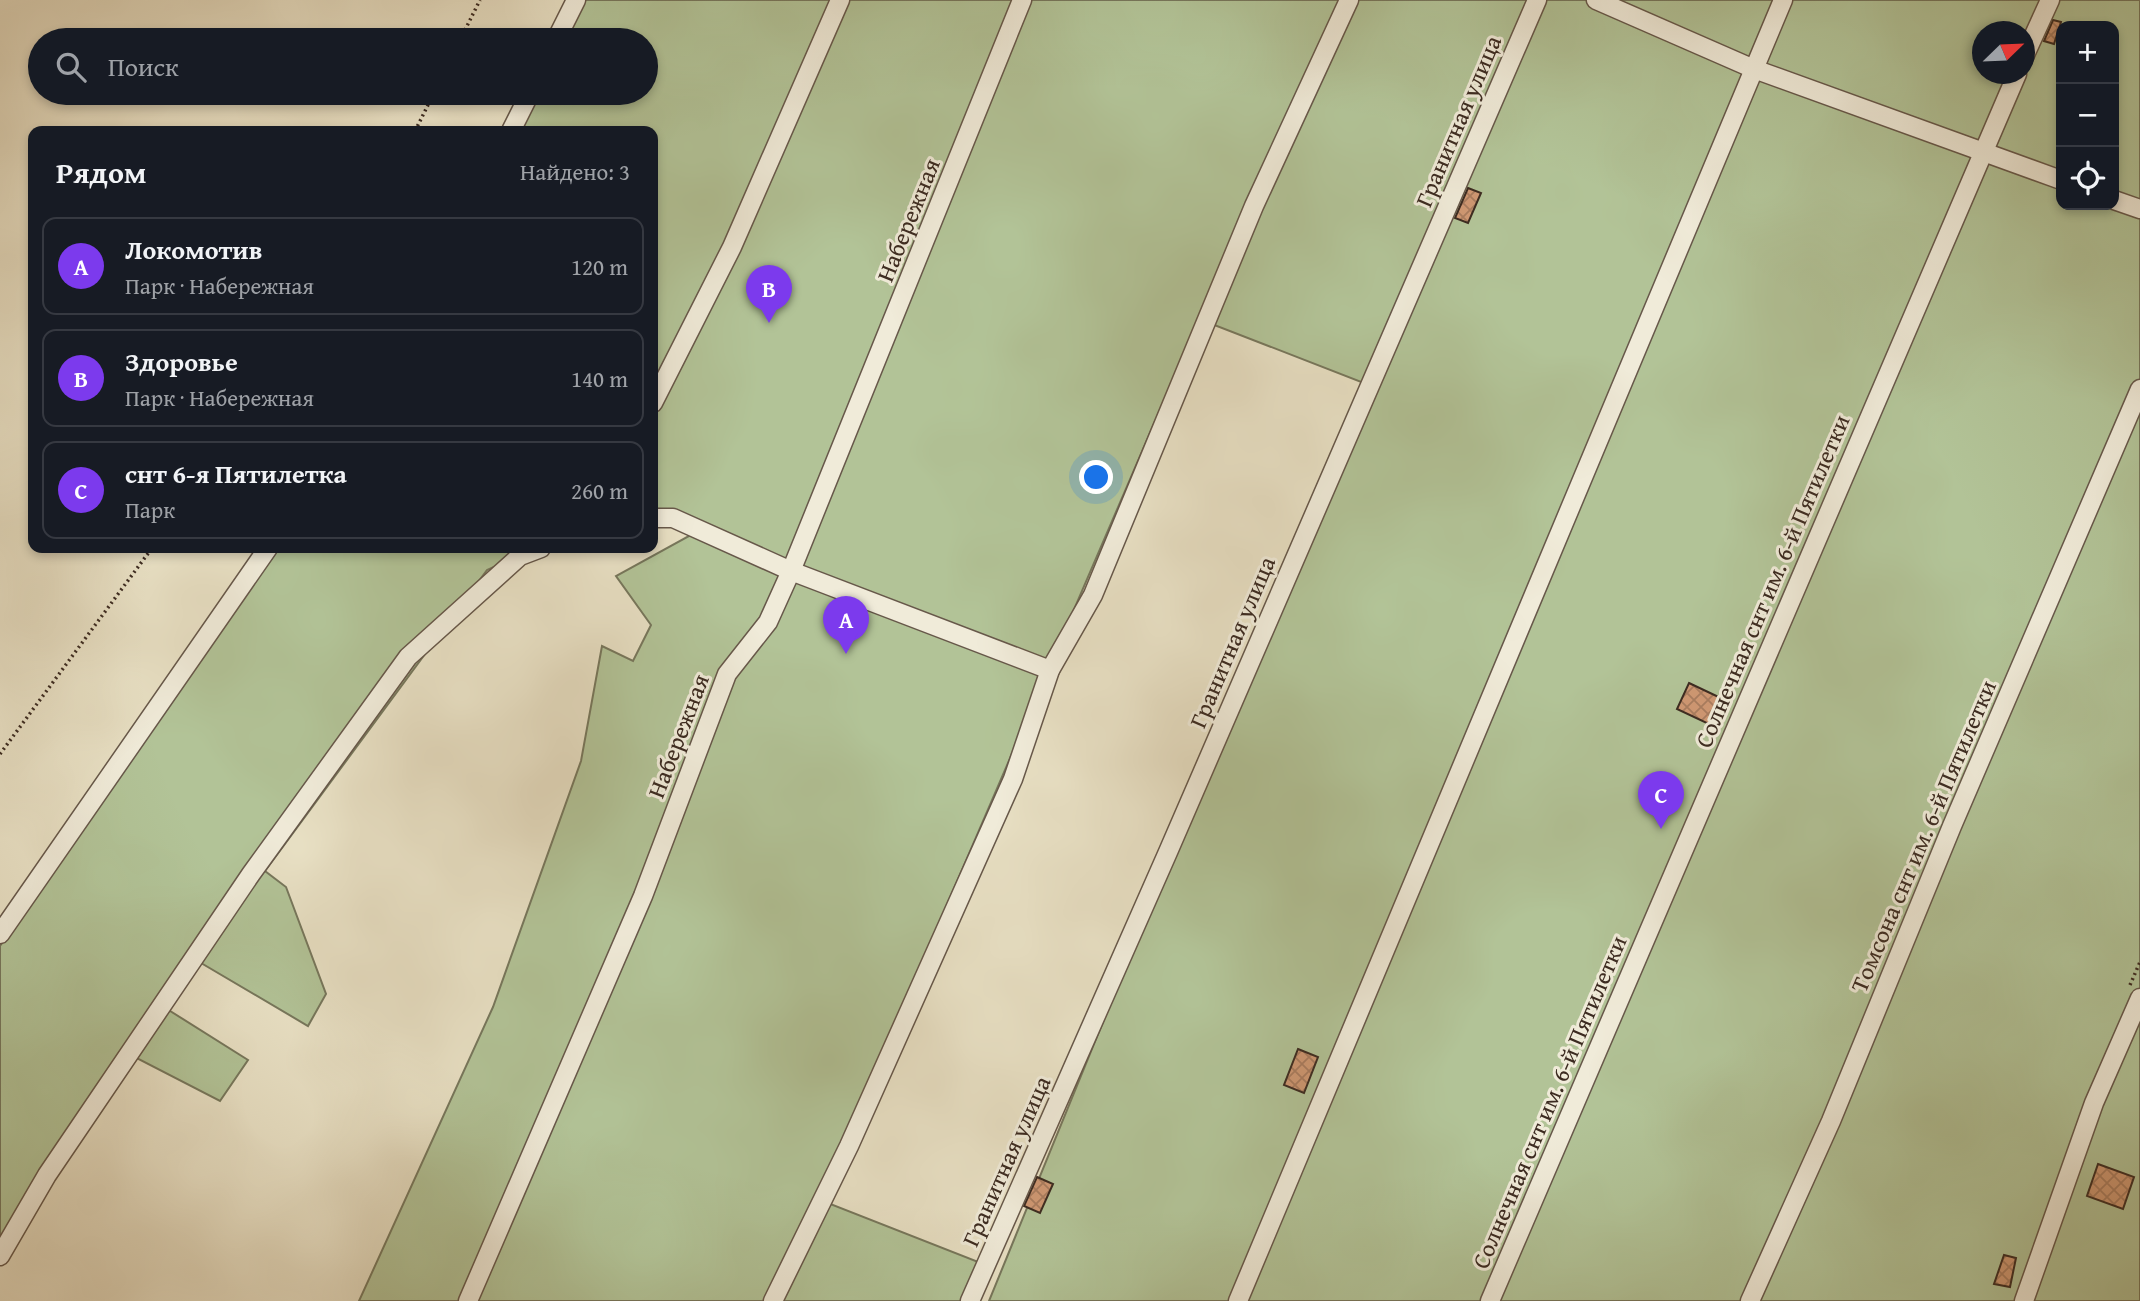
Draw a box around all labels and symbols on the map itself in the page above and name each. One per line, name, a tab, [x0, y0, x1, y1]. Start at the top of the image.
north arrow	[1972, 21, 2035, 84]
street label: Гранитная улица	[1406, 29, 1510, 212]
street label: Набережная	[867, 153, 949, 287]
pin: B	[746, 265, 792, 323]
street label: Солнечная снт им. 6-й Пятилетки	[1686, 409, 1858, 753]
your location	[1079, 460, 1113, 494]
street label: Гранитная улица	[1180, 550, 1284, 733]
pin: A	[823, 596, 869, 654]
street label: Набережная	[638, 669, 718, 803]
street label: Томсона снт им. 6-й Пятилетки	[1841, 674, 2005, 998]
pin: C	[1638, 771, 1684, 829]
street label: Солнечная снт им. 6-й Пятилетки	[1463, 930, 1635, 1274]
street label: Гранитная улица	[953, 1070, 1060, 1252]

